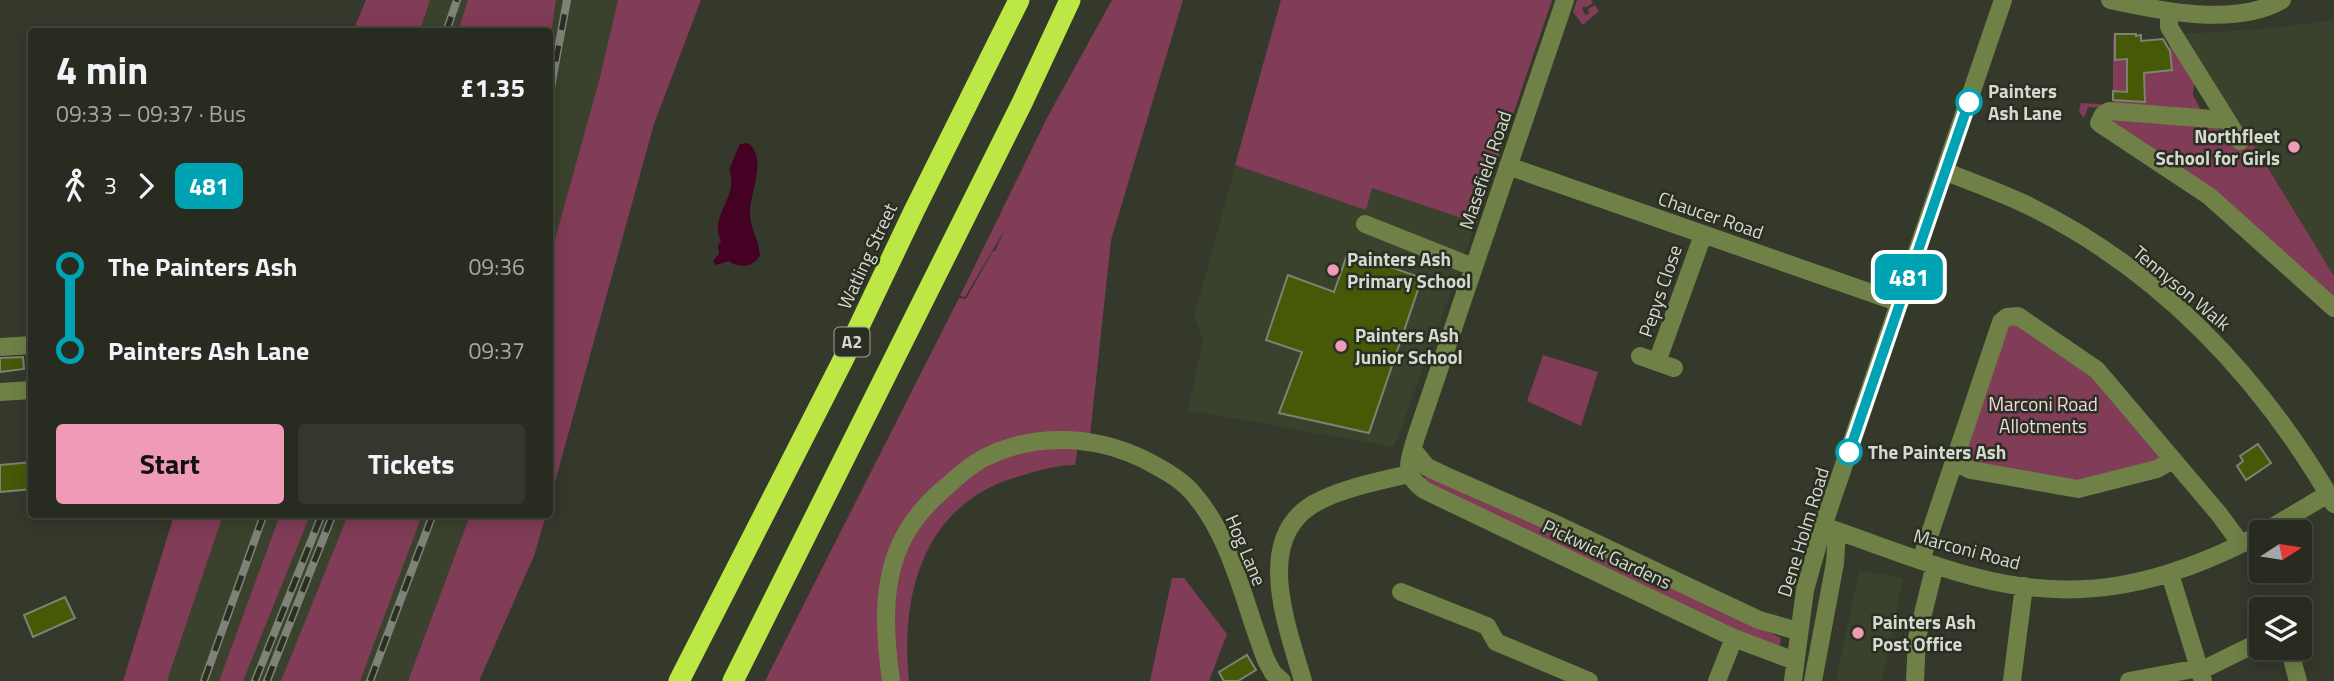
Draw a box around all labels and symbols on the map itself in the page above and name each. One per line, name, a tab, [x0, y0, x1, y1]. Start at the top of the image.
place label: Painters Ash Lane	[1988, 76, 2062, 127]
marker: Painters Ash Lane	[1956, 89, 1982, 115]
street label: Masefield Road	[1451, 107, 1518, 233]
place label: Northfleet School for Girls	[2155, 121, 2280, 172]
marker: Northfleet School for Girls	[2286, 139, 2302, 155]
street label: Chaucer Road	[1655, 183, 1768, 246]
street label: Watling Street	[829, 198, 904, 314]
street label: Tennyson Walk	[2127, 238, 2238, 337]
street label: Pepys Close	[1630, 241, 1689, 341]
place label: Painters Ash Primary School	[1347, 244, 1471, 295]
line badge: 481	[1869, 254, 1949, 300]
marker: Painters Ash Primary School	[1325, 262, 1341, 278]
place label: Painters Ash Junior School	[1355, 320, 1463, 371]
road number: A2	[834, 328, 870, 356]
marker: Painters Ash Junior School	[1333, 338, 1349, 354]
park label: Marconi Road Allotments	[1988, 389, 2098, 440]
place label: The Painters Ash	[1868, 437, 2006, 466]
marker: The Painters Ash	[1836, 439, 1862, 465]
street label: Dene Holm Road	[1769, 463, 1836, 600]
street label: Hog Lane	[1218, 510, 1274, 590]
street label: Pickwick Gardens	[1538, 511, 1677, 596]
street label: Marconi Road	[1910, 520, 2024, 577]
north arrow	[2249, 520, 2312, 583]
place label: Painters Ash Post Office	[1872, 607, 1976, 658]
marker: Painters Ash Post Office	[1850, 625, 1866, 641]

